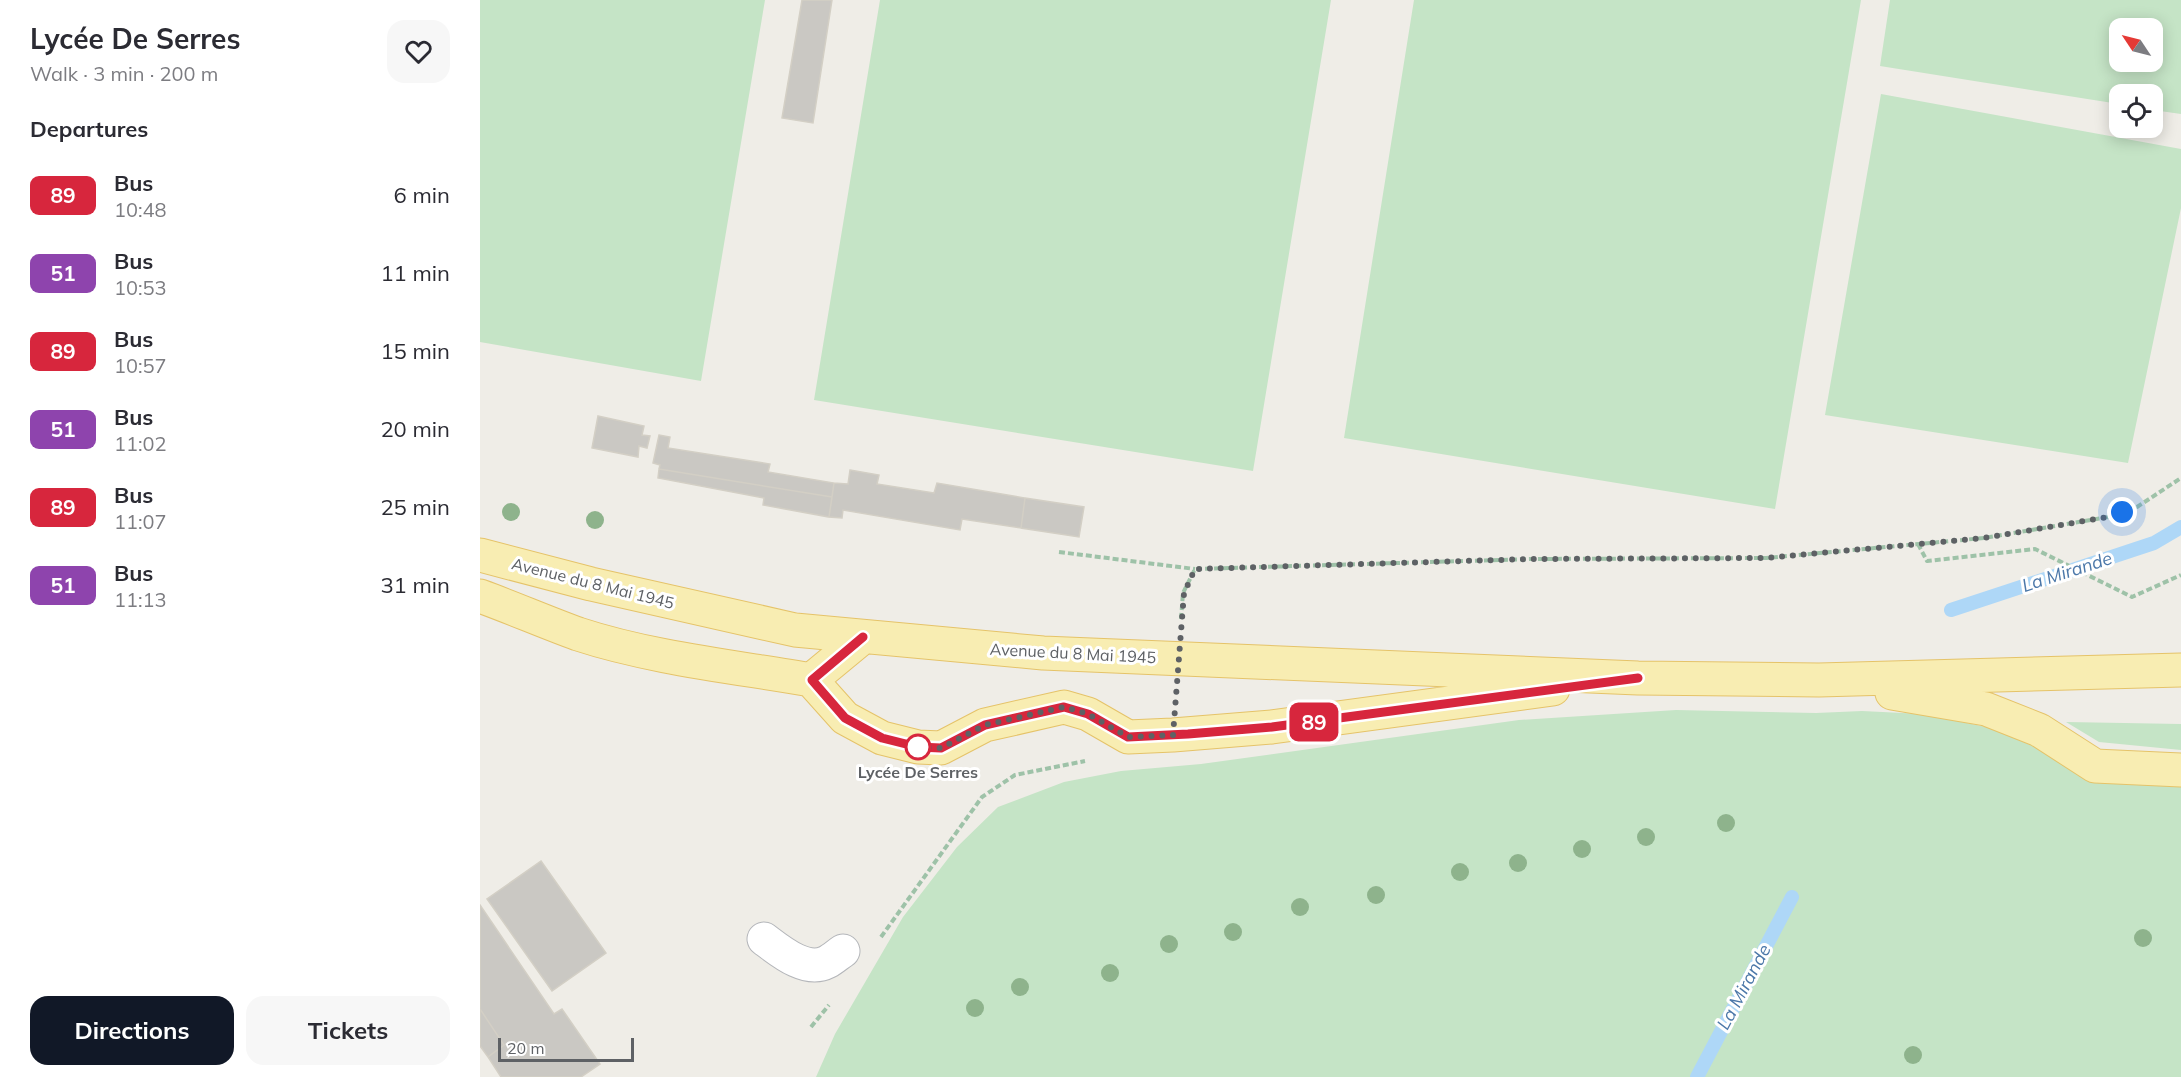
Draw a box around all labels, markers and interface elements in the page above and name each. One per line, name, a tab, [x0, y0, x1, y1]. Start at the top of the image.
north arrow	[2109, 18, 2163, 72]
map controls	[2109, 18, 2163, 138]
button: heart	[387, 20, 450, 83]
text: Lycée De Serres	[30, 21, 240, 56]
text: Walk · 3 min · 200 m	[30, 61, 218, 86]
button: locate	[2109, 84, 2163, 138]
text: Departures	[30, 115, 148, 143]
text: Bus	[114, 169, 153, 197]
text: 6 min	[394, 181, 450, 209]
text: 89	[50, 182, 76, 208]
text: 10:48	[114, 197, 167, 222]
text: Bus	[114, 247, 153, 275]
text: 11 min	[380, 259, 450, 287]
text: 51	[50, 260, 76, 286]
text: 10:53	[114, 275, 167, 300]
text: Bus	[114, 325, 153, 353]
text: 15 min	[380, 337, 450, 365]
text: 89	[50, 338, 76, 364]
text: 10:57	[114, 353, 167, 378]
text: Bus	[114, 403, 153, 431]
text: 20 min	[380, 415, 450, 443]
text: 51	[50, 416, 76, 442]
text: 11:02	[114, 431, 167, 456]
text: Bus	[114, 481, 153, 509]
text: 25 min	[380, 493, 450, 521]
text: 89	[50, 494, 76, 520]
your location	[2107, 497, 2137, 527]
text: 11:07	[114, 509, 167, 534]
water label: La Mirande	[2019, 546, 2115, 597]
street label: Avenue du 8 Mai 1945	[510, 553, 676, 613]
text: Bus	[114, 559, 153, 587]
text: 31 min	[380, 571, 450, 599]
text: 51	[50, 572, 76, 598]
text: 11:13	[114, 587, 167, 612]
street label: Avenue du 8 Mai 1945	[989, 639, 1157, 667]
line badge: 89	[1287, 702, 1341, 742]
text: 89	[1301, 709, 1327, 735]
marker: Lycée De Serres	[905, 734, 931, 760]
place label: Lycée De Serres	[858, 762, 978, 782]
water label: La Mirande	[1711, 940, 1776, 1033]
button: Directions	[30, 996, 234, 1065]
button: Tickets	[246, 996, 450, 1065]
scale bar	[498, 1035, 634, 1062]
text: 20 m	[507, 1038, 544, 1058]

